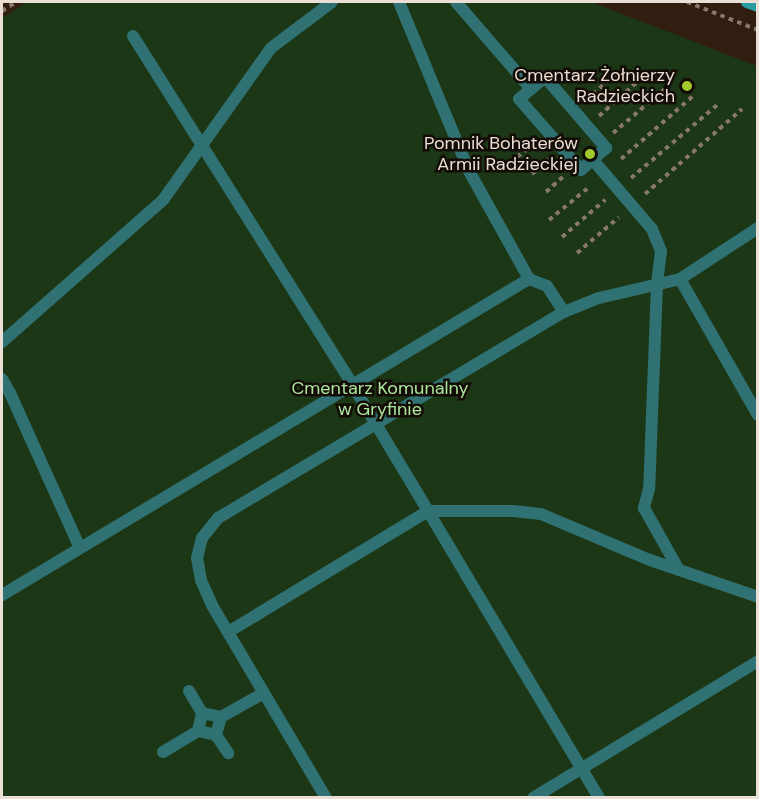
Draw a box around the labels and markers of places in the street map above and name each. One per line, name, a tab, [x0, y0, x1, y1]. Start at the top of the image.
place label: Cmentarz Żołnierzy Radzieckich	[514, 65, 675, 107]
marker: Cmentarz Żołnierzy Radzieckich	[680, 79, 694, 93]
place label: Pomnik Bohaterów Armii Radzieckiej	[424, 133, 578, 176]
marker: Pomnik Bohaterów Armii Radzieckiej	[583, 147, 597, 161]

